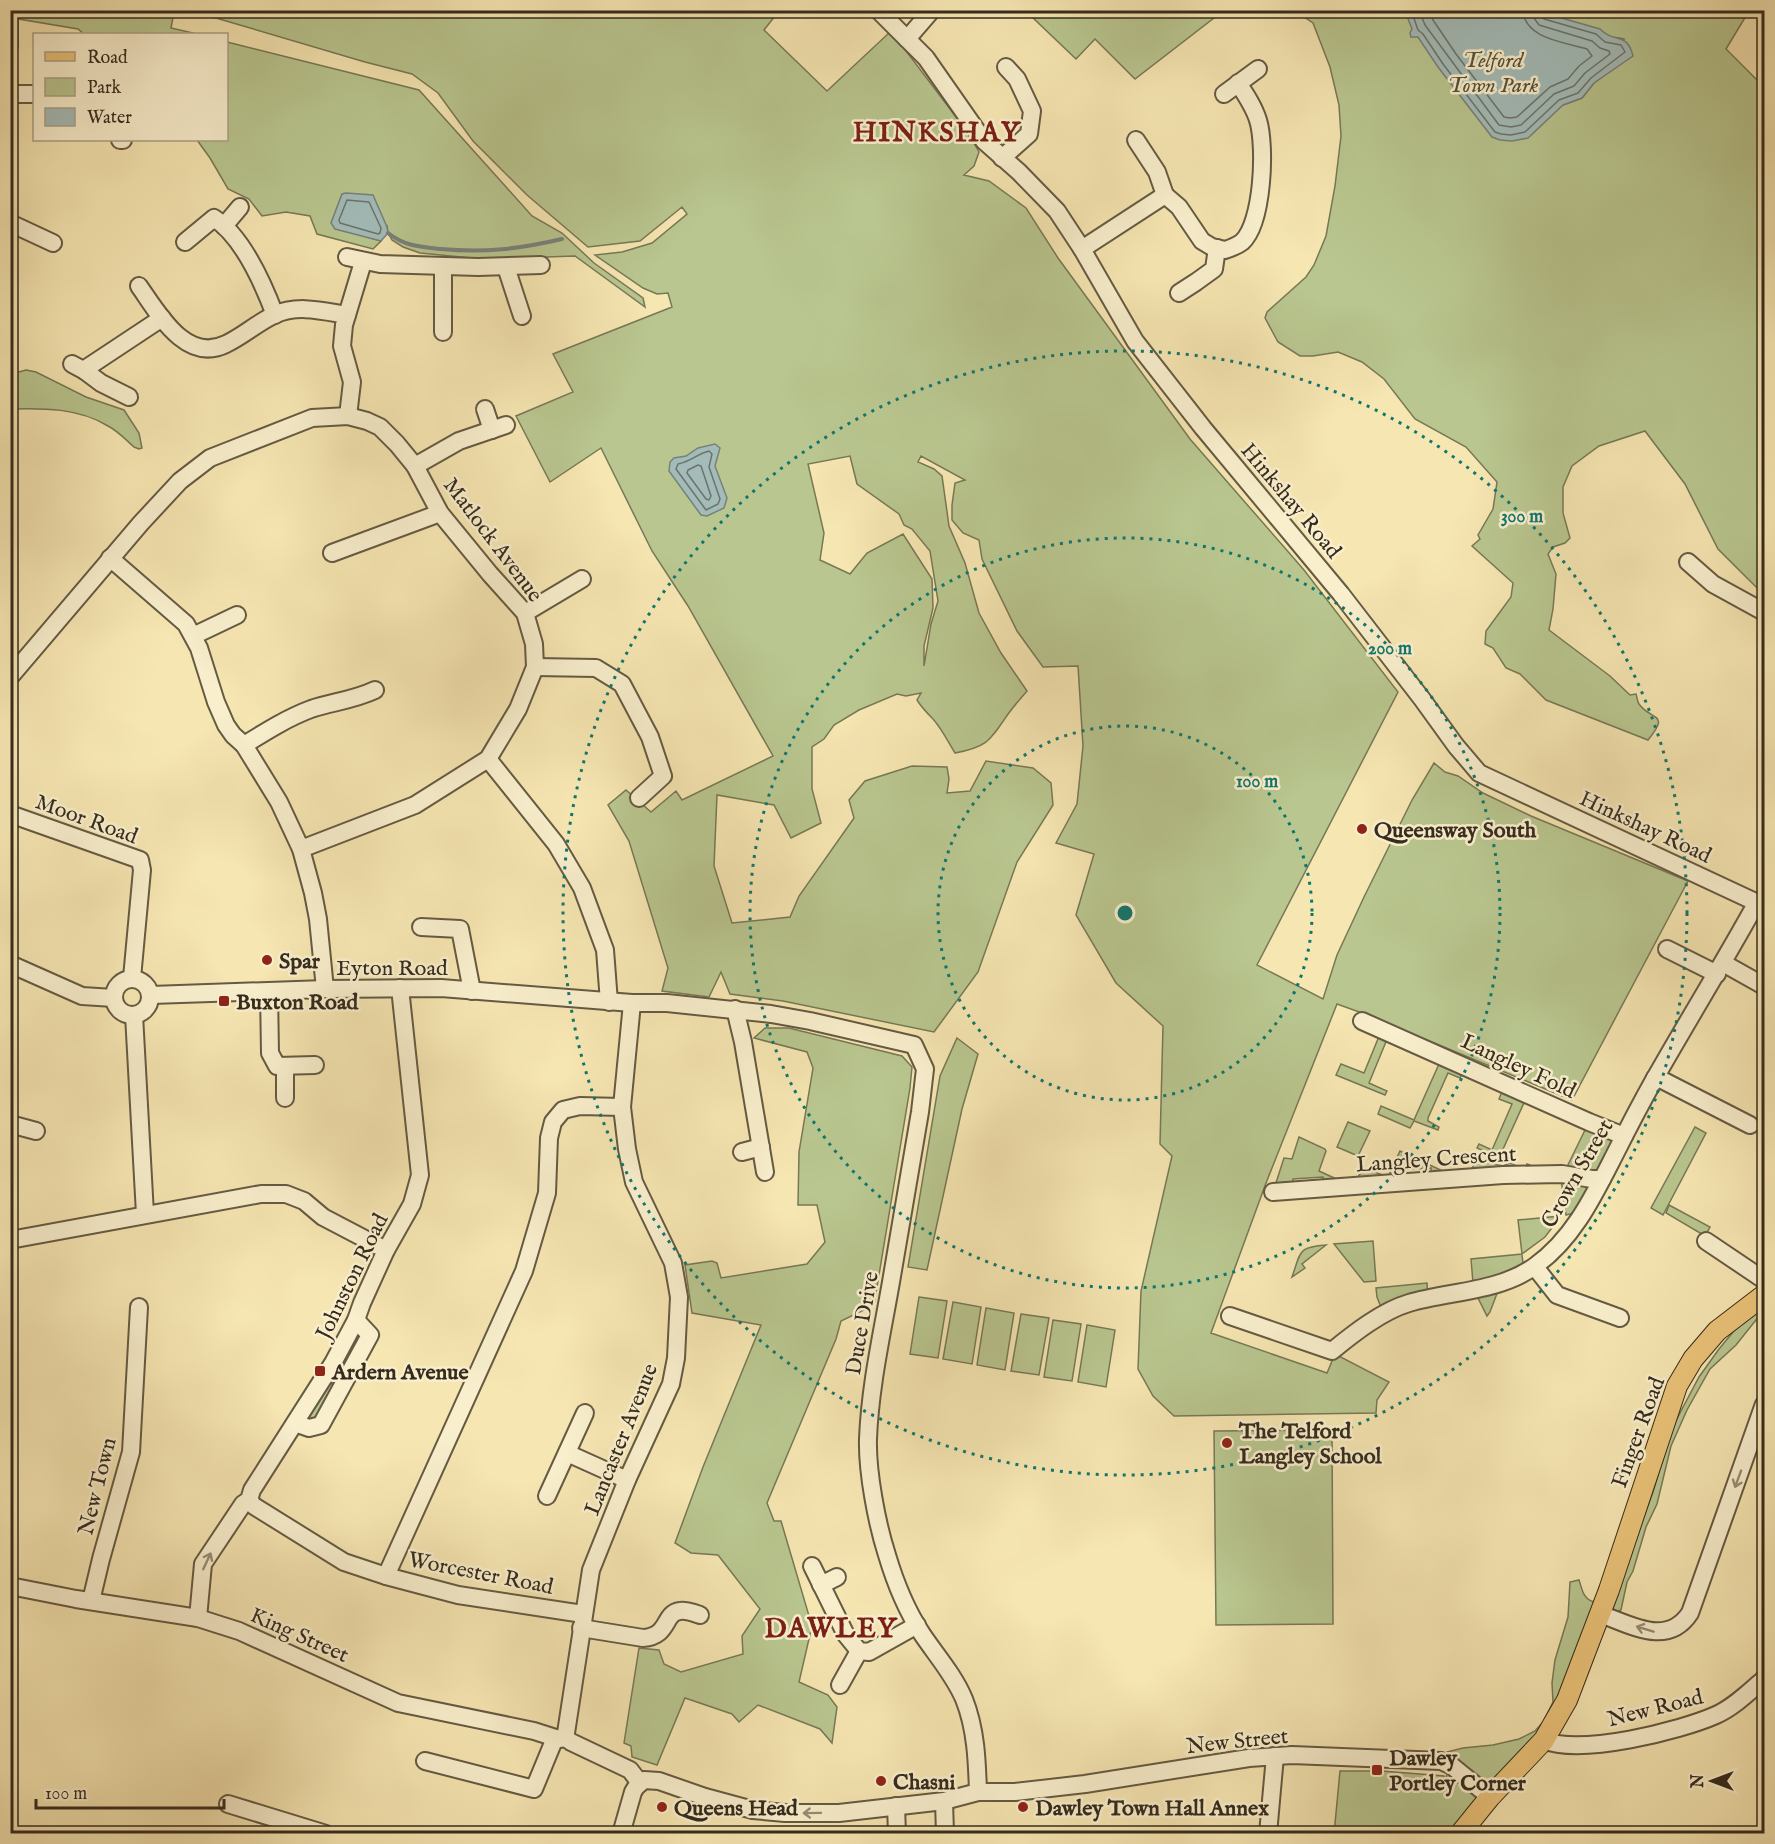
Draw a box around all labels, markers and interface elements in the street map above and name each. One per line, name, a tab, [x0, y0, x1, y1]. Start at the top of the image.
legend	[33, 33, 228, 141]
text: Road	[87, 47, 128, 70]
park label: Telford Town Park	[1448, 47, 1538, 100]
text: Park	[87, 77, 122, 100]
text: Water	[87, 107, 132, 130]
district label: HINKSHAY	[853, 116, 1022, 151]
street label: Hinkshay Road	[1234, 438, 1347, 565]
street label: Matlock Avenue	[436, 472, 548, 608]
text: 300 m	[1501, 506, 1543, 529]
text: 200 m	[1368, 638, 1412, 661]
text: 100 m	[1236, 771, 1278, 794]
street label: Hinkshay Road	[1575, 785, 1716, 871]
street label: Moor Road	[31, 788, 141, 851]
place label: Queensway South	[1374, 817, 1536, 845]
marker: Queensway South	[1355, 822, 1369, 836]
centre of rings	[1115, 903, 1135, 923]
place label: Spar	[279, 948, 321, 976]
marker: Spar	[260, 953, 274, 967]
street label: Eyton Road	[336, 955, 448, 983]
place label: Buxton Road	[236, 989, 359, 1017]
marker: Buxton Road	[217, 994, 231, 1008]
street label: Langley Fold	[1456, 1028, 1580, 1106]
street label: Crown Street	[1535, 1114, 1620, 1233]
street label: Langley Crescent	[1355, 1140, 1518, 1180]
street label: Johnston Road	[309, 1209, 395, 1347]
street label: Duce Drive	[840, 1269, 886, 1377]
place label: Ardern Avenue	[331, 1359, 469, 1387]
street label: Lancaster Avenue	[579, 1360, 665, 1520]
marker: Ardern Avenue	[313, 1364, 327, 1378]
street label: Finger Road	[1606, 1373, 1672, 1492]
place label: The Telford Langley School	[1238, 1418, 1382, 1471]
street label: New Town	[72, 1434, 124, 1538]
marker: The Telford Langley School	[1220, 1436, 1234, 1450]
one-way arrow	[1731, 1469, 1742, 1488]
street label: Worcester Road	[406, 1546, 556, 1602]
one-way arrow	[201, 1552, 213, 1570]
street label: King Street	[246, 1602, 353, 1670]
district label: DAWLEY	[764, 1612, 898, 1647]
one-way arrow	[1636, 1623, 1655, 1634]
street label: New Road	[1605, 1683, 1706, 1734]
street label: New Street	[1185, 1723, 1290, 1761]
place label: Dawley Portley Corner	[1389, 1745, 1527, 1798]
north arrow	[1682, 1751, 1742, 1811]
marker: Dawley Portley Corner	[1370, 1763, 1384, 1777]
place label: Chasni	[893, 1769, 955, 1797]
scale bar	[36, 1772, 224, 1810]
marker: Chasni	[874, 1774, 888, 1788]
text: N	[1689, 1774, 1709, 1789]
text: 100 m	[45, 1783, 87, 1806]
place label: Queens Head	[674, 1795, 799, 1823]
place label: Dawley Town Hall Annex	[1035, 1795, 1269, 1823]
marker: Queens Head	[655, 1800, 669, 1814]
marker: Dawley Town Hall Annex	[1016, 1800, 1030, 1814]
one-way arrow	[803, 1807, 823, 1819]

